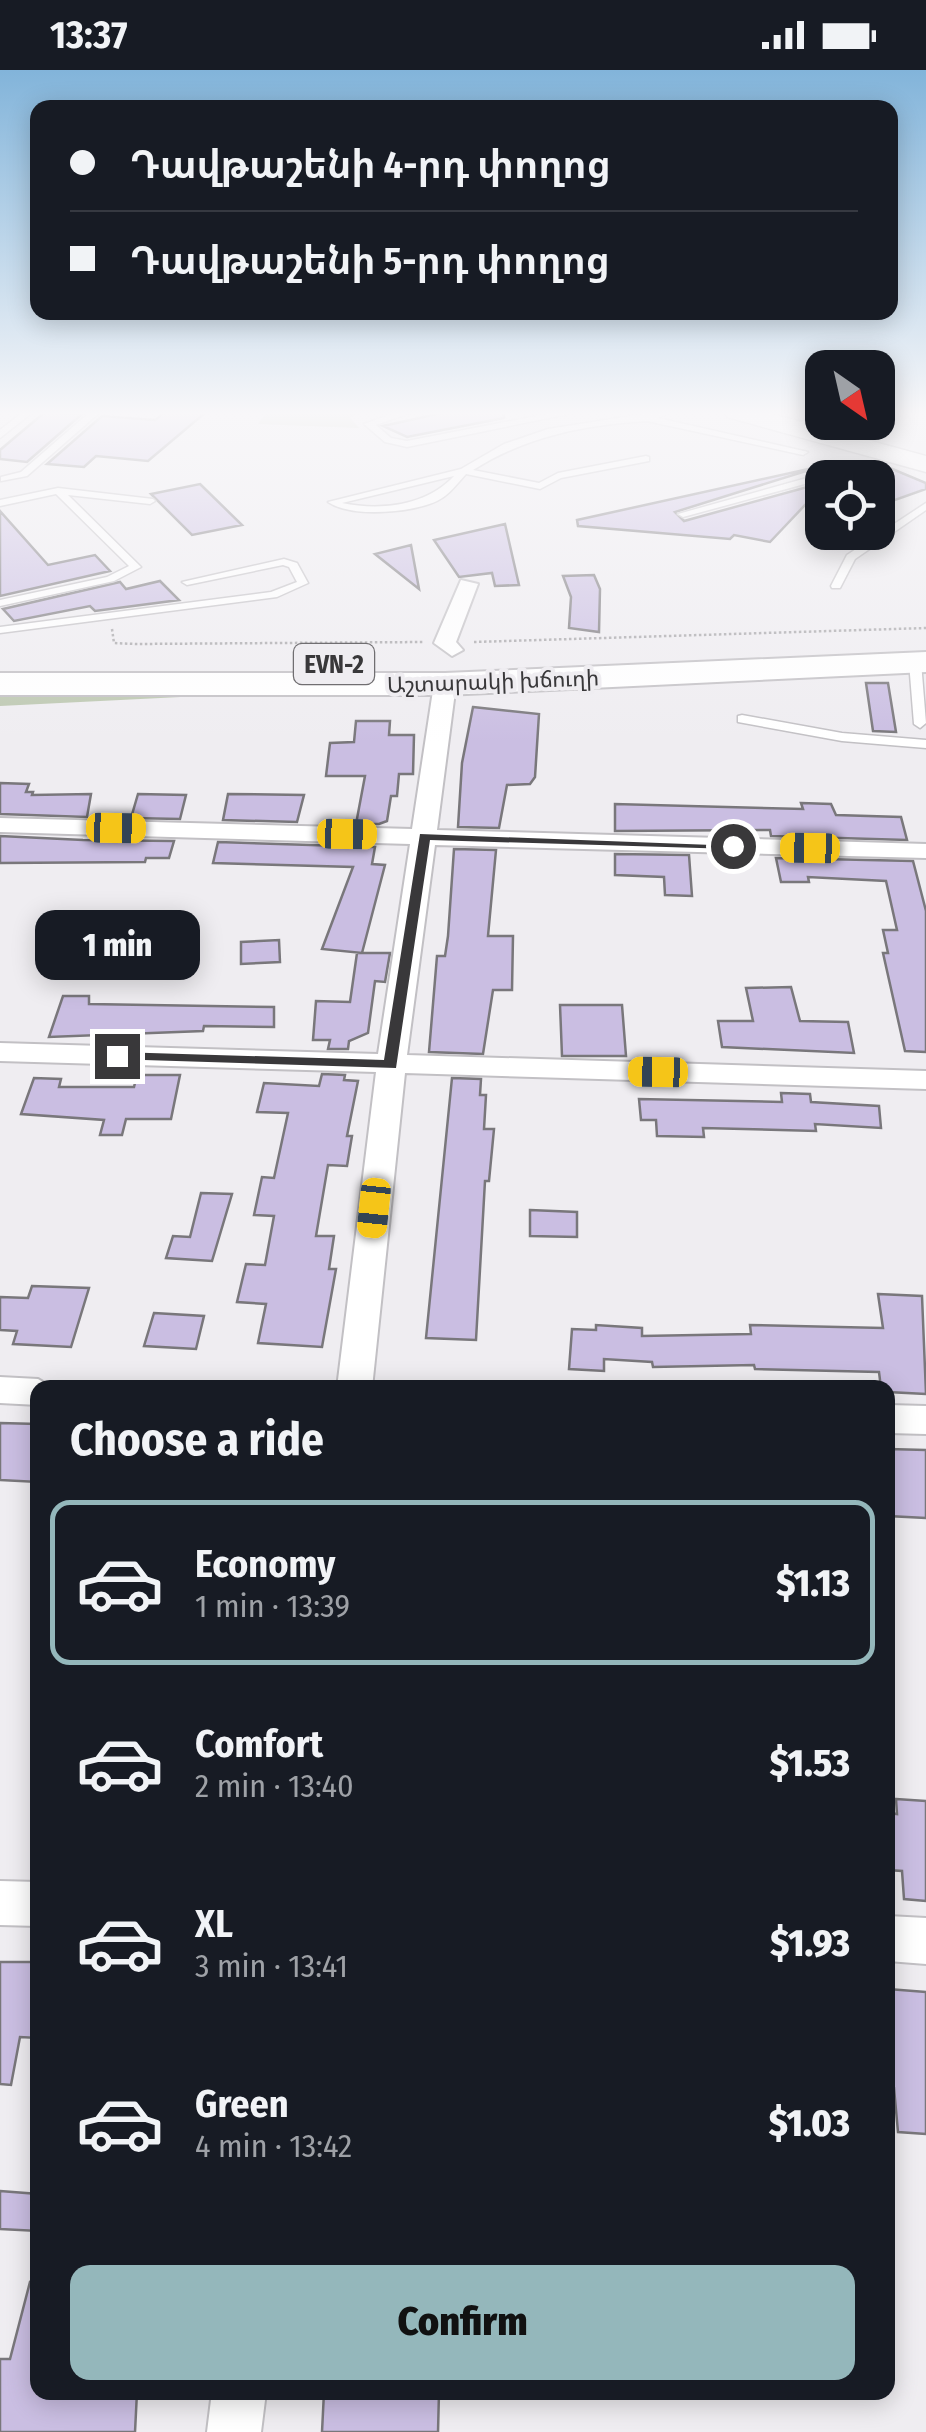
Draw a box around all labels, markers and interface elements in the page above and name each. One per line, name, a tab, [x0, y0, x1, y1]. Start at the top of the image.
text: 13:37	[50, 12, 127, 58]
text: Դավթաշենի 4-րդ փողոց	[130, 142, 611, 188]
text: Դավթաշենի 5-րդ փողոց	[130, 238, 610, 284]
north arrow	[805, 350, 895, 440]
map controls	[805, 350, 895, 550]
button: locate	[805, 460, 895, 550]
road number: EVN-2	[294, 644, 374, 684]
street label: Աշտարակի խճուղի	[386, 664, 600, 699]
car	[86, 812, 146, 844]
car	[317, 818, 377, 850]
route start	[711, 824, 756, 869]
car	[780, 832, 840, 864]
callout: 1 min	[34, 911, 200, 981]
text: 1 min	[83, 926, 152, 964]
route end	[95, 1034, 140, 1079]
car	[628, 1056, 688, 1088]
car	[356, 1177, 392, 1239]
text: Choose a ride	[70, 1413, 324, 1467]
icon: car	[75, 1538, 165, 1628]
text: Economy	[195, 1541, 335, 1587]
text: $1.13	[776, 1560, 850, 1606]
text: 1 min · 13:39	[195, 1587, 350, 1625]
icon: car	[75, 1718, 165, 1808]
text: Comfort	[195, 1721, 323, 1767]
text: $1.53	[770, 1740, 850, 1786]
text: 2 min · 13:40	[195, 1767, 354, 1805]
icon: car	[75, 1898, 165, 1988]
text: XL	[195, 1901, 233, 1947]
text: $1.93	[770, 1920, 850, 1966]
text: 3 min · 13:41	[195, 1947, 348, 1985]
icon: car	[75, 2078, 165, 2168]
text: Green	[195, 2081, 289, 2127]
text: $1.03	[769, 2100, 850, 2146]
text: 4 min · 13:42	[195, 2127, 352, 2165]
button: Confirm	[70, 2265, 855, 2380]

